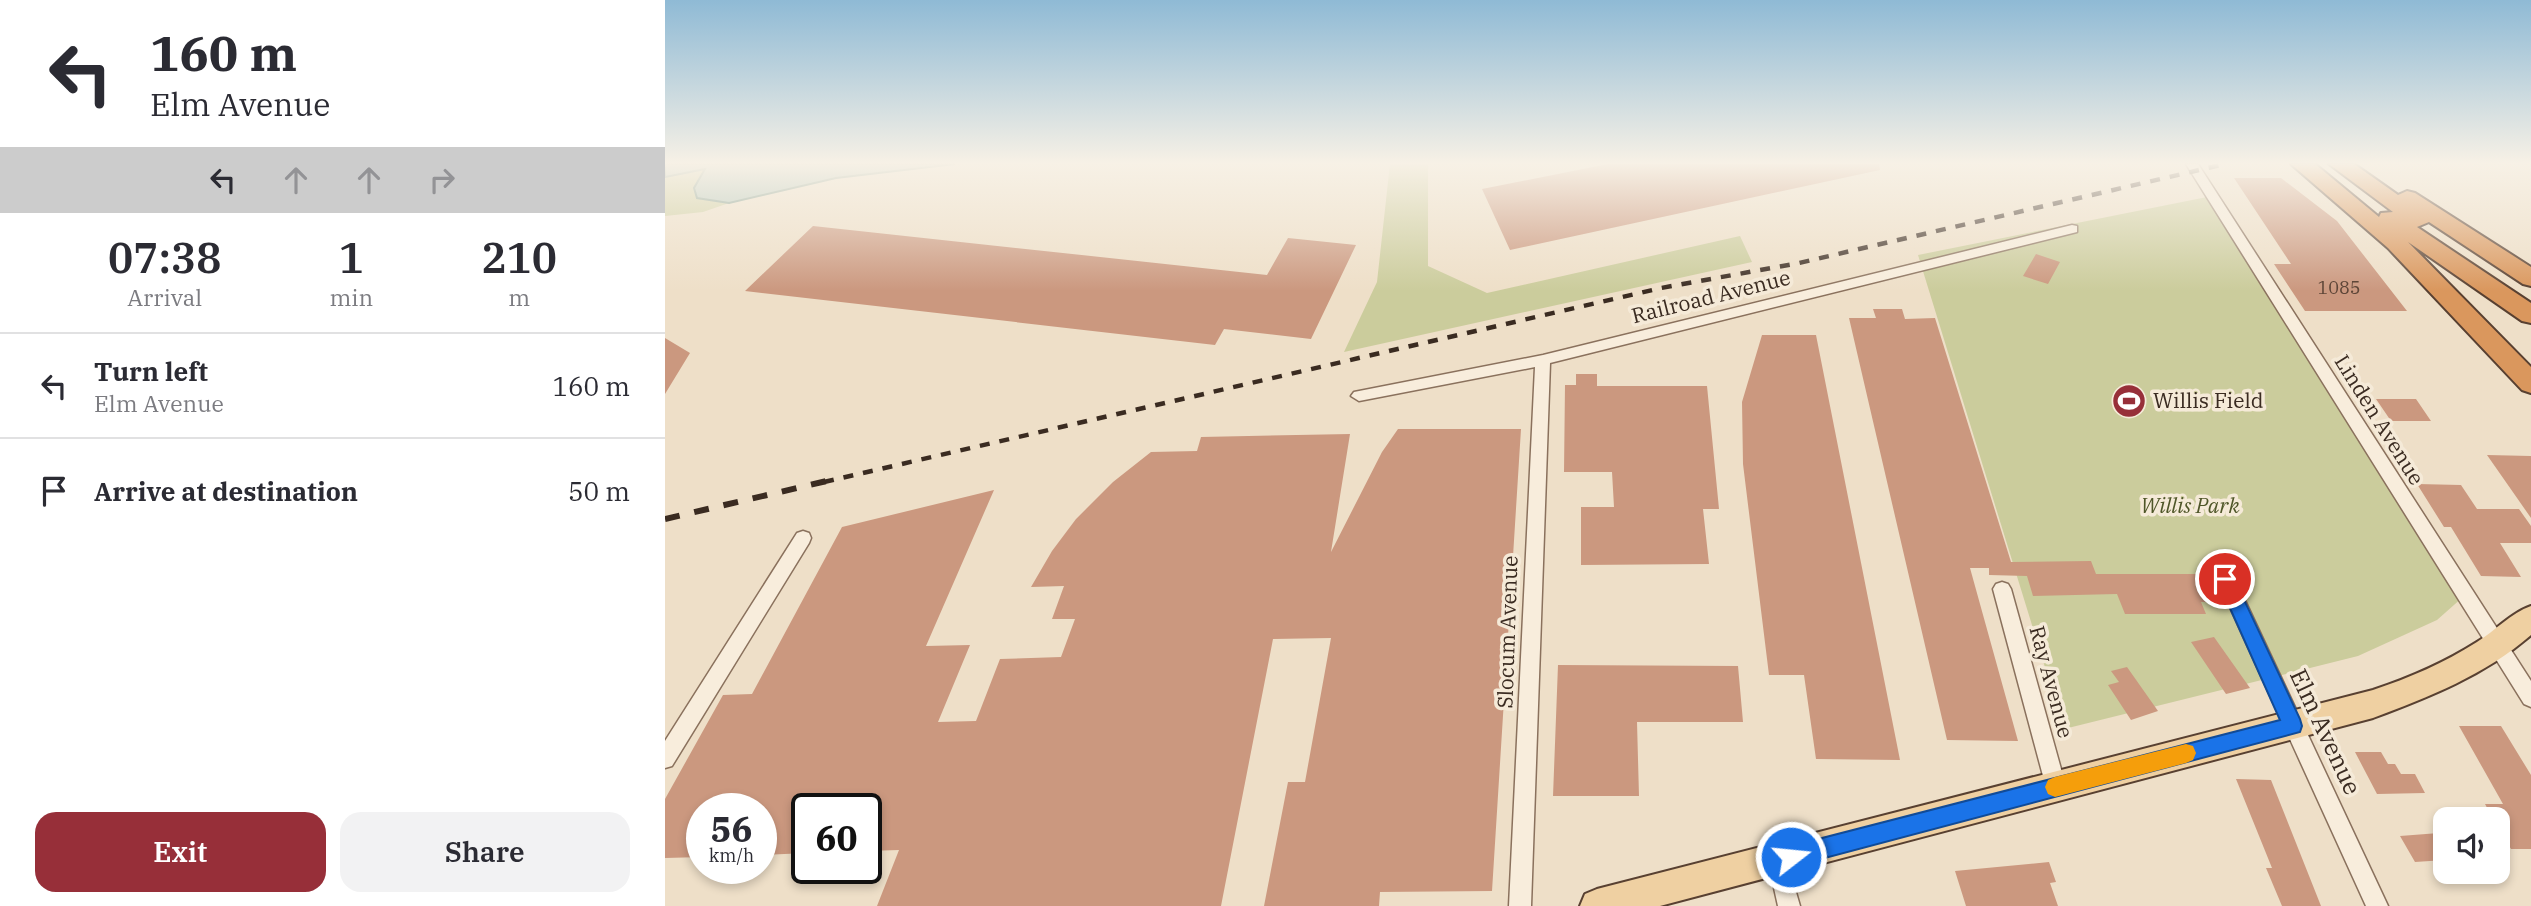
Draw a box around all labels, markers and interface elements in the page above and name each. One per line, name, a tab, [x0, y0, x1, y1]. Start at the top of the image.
text: 160 m	[150, 21, 297, 84]
icon: left	[35, 28, 126, 119]
text: Elm Avenue	[150, 83, 331, 125]
icon: left	[204, 161, 242, 199]
icon: ahead	[277, 161, 315, 199]
icon: ahead	[350, 161, 388, 199]
icon: right	[423, 161, 461, 199]
text: 07:38	[108, 230, 221, 285]
text: 1	[339, 230, 364, 285]
text: 210	[481, 230, 557, 285]
street label: Railroad Avenue	[1628, 263, 1793, 329]
house number: 1085	[2317, 276, 2361, 299]
text: Arrival	[127, 282, 202, 312]
text: min	[329, 282, 373, 312]
text: m	[508, 282, 530, 312]
street label: Linden Avenue	[2329, 349, 2431, 490]
text: Turn left	[94, 354, 208, 388]
icon: left	[35, 367, 73, 405]
text: 160 m	[552, 369, 630, 403]
sports icon: Willis Field	[2110, 382, 2148, 420]
place label: Willis Field	[2153, 386, 2264, 414]
text: Elm Avenue	[94, 388, 224, 418]
icon: arrive	[35, 472, 73, 510]
text: Arrive at destination	[94, 474, 358, 508]
text: 50 m	[568, 474, 630, 508]
park label: Willis Park	[2140, 491, 2240, 519]
pin	[2195, 549, 2255, 609]
street label: Slocum Avenue	[1490, 555, 1524, 709]
icon: arrive	[2206, 560, 2244, 598]
street label: Ray Avenue	[2024, 622, 2080, 741]
street label: Elm Avenue	[2283, 663, 2369, 800]
speed limit sign: 60	[791, 793, 882, 884]
text: 56	[710, 806, 753, 852]
map controls	[2433, 807, 2510, 884]
button: sound	[2433, 807, 2510, 884]
button: Exit	[35, 812, 326, 892]
button: Share	[340, 812, 630, 892]
position arrow	[1754, 820, 1828, 894]
text: km/h	[709, 844, 754, 867]

